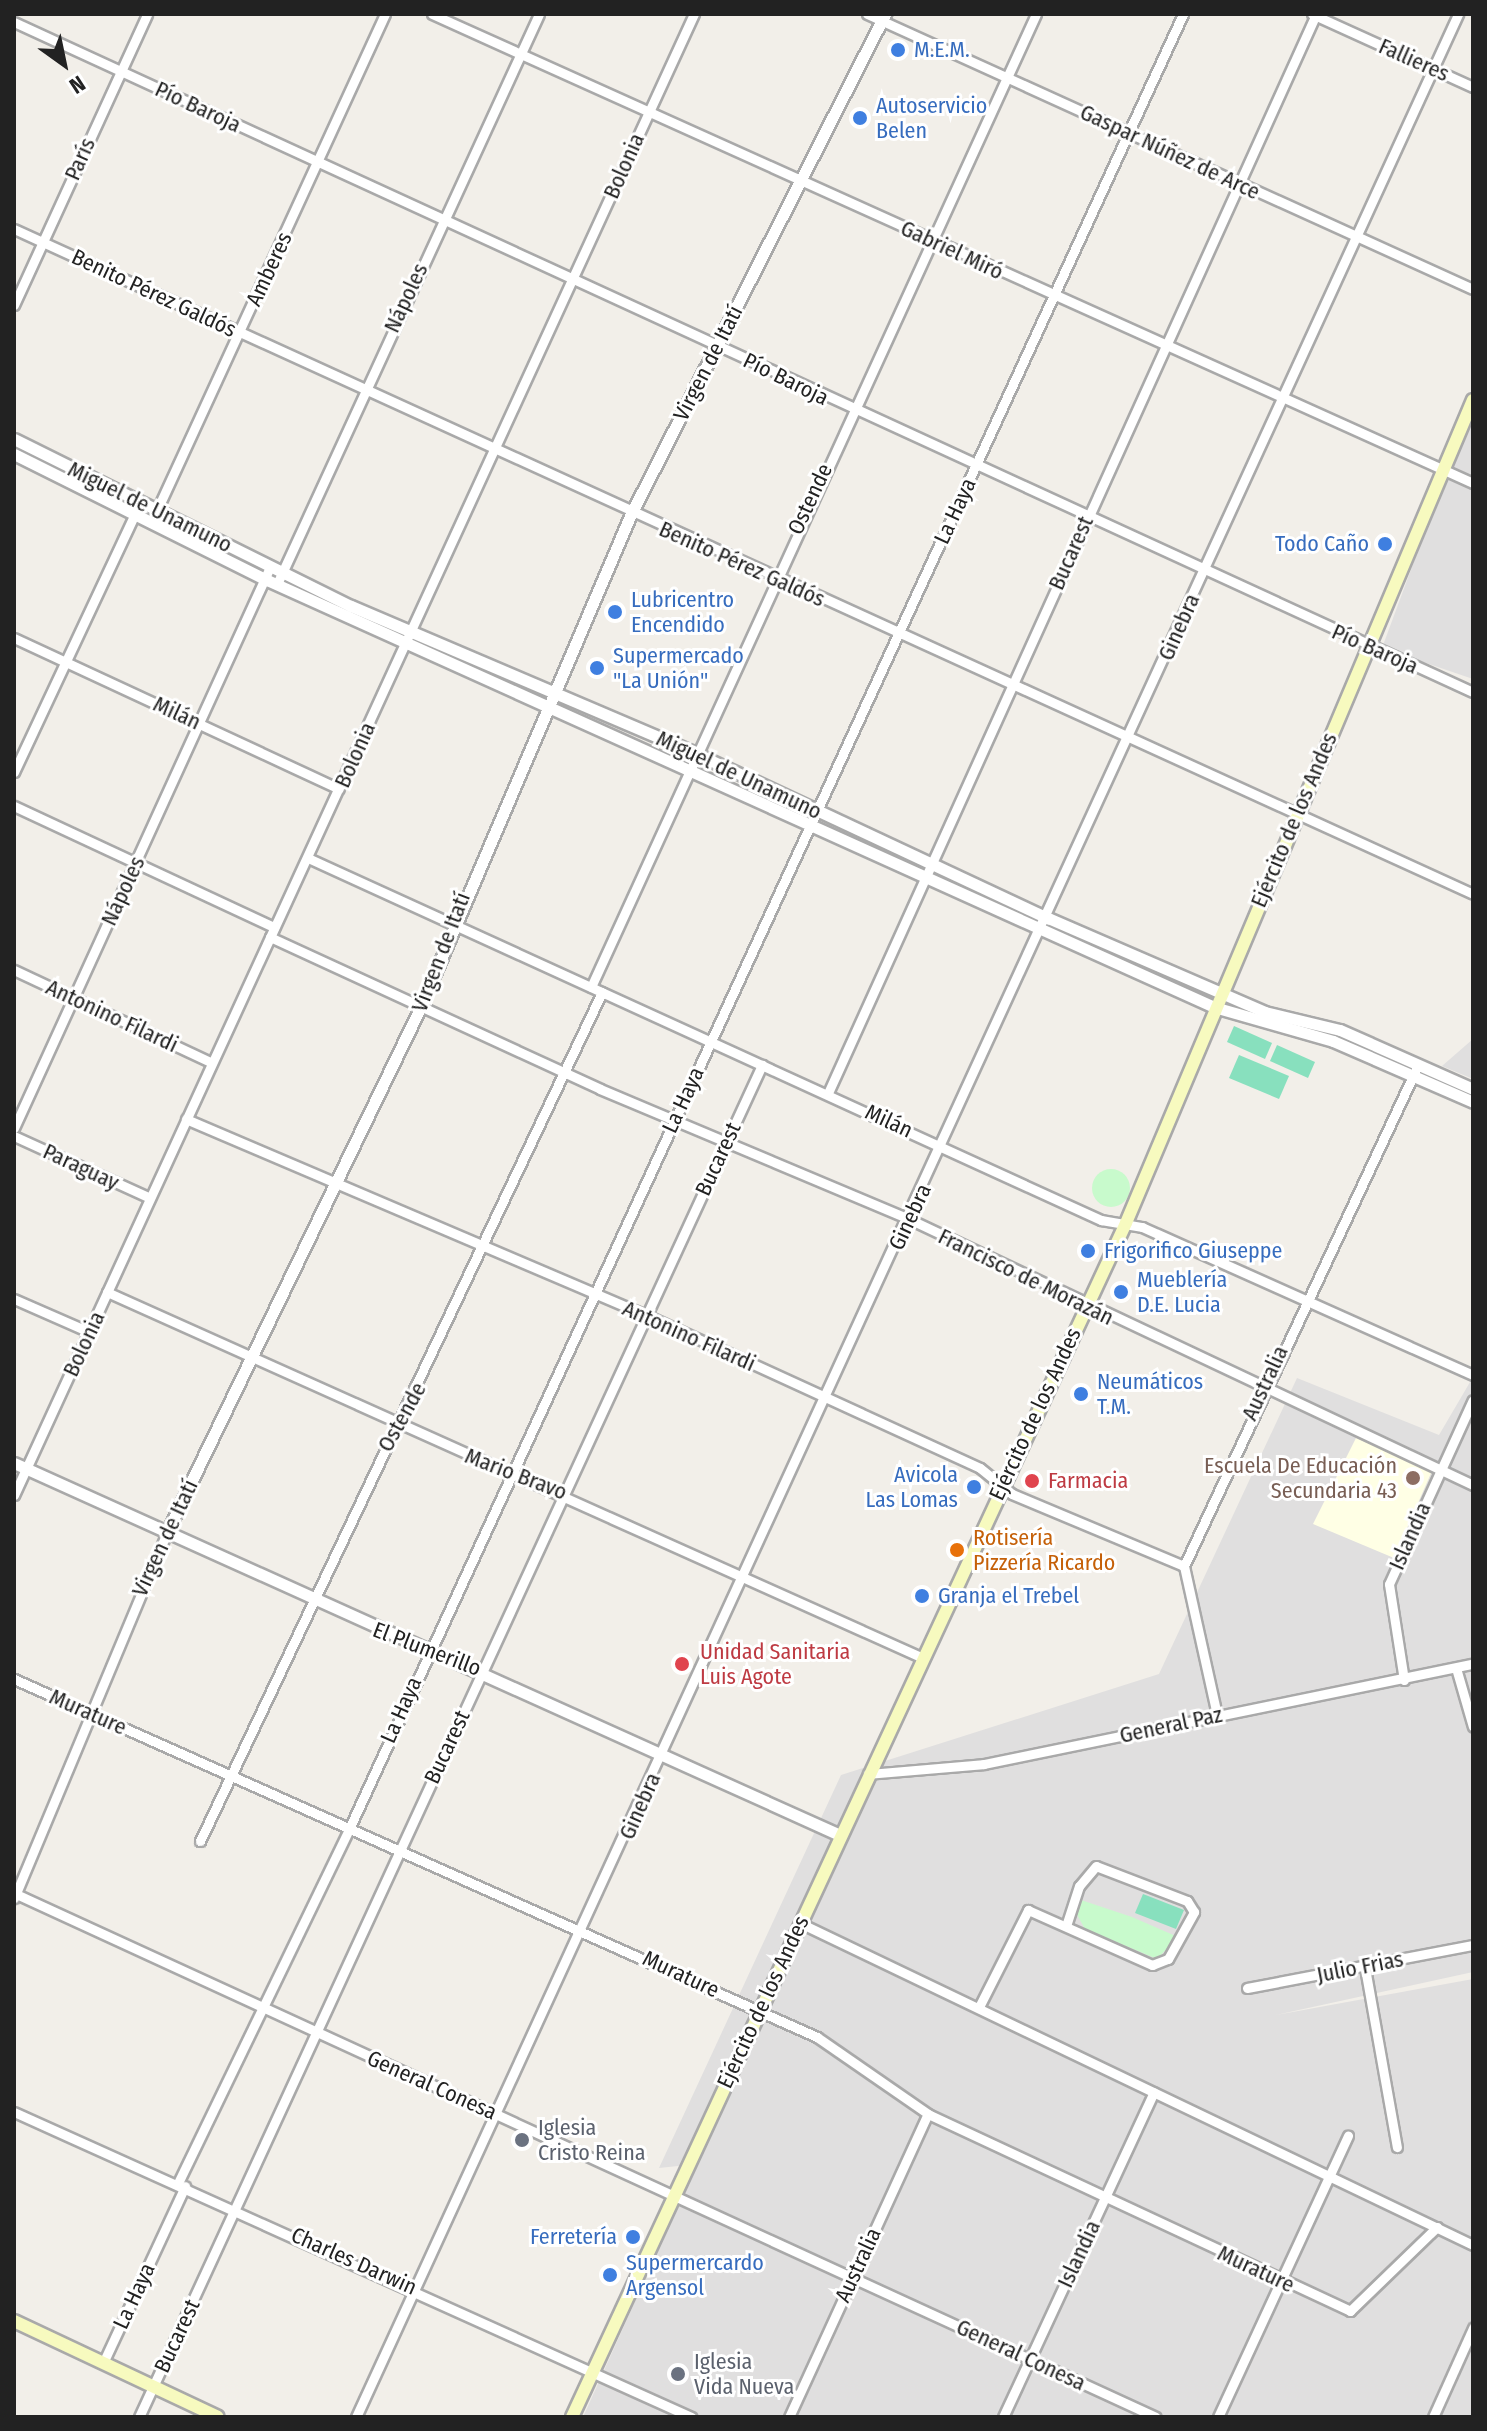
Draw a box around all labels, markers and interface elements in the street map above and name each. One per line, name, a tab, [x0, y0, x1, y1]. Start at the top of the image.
north arrow	[24, 24, 104, 104]
street label: Fallieres	[1375, 33, 1453, 87]
place label: M.E.M.	[914, 37, 970, 63]
marker: M.E.M.	[889, 41, 907, 59]
text: N	[64, 70, 90, 99]
street label: Pío Baroja	[151, 76, 245, 138]
place label: Autoservicio Belen	[876, 92, 987, 144]
street label: Gaspar Núñez de Arce	[1076, 99, 1264, 205]
marker: Autoservicio Belen	[851, 109, 869, 127]
street label: Bolonia	[598, 129, 650, 203]
street label: París	[59, 134, 101, 184]
street label: Gabriel Miró	[897, 215, 1007, 285]
street label: Amberes	[240, 228, 298, 310]
street label: Benito Pérez Galdós	[67, 243, 241, 343]
street label: Nápoles	[379, 259, 433, 337]
street label: Virgen de Itatí	[668, 301, 748, 425]
street label: Pío Baroja	[739, 347, 833, 411]
street label: Miguel de Unamuno	[64, 456, 236, 558]
street label: Ostende	[782, 459, 838, 539]
street label: La Haya	[928, 474, 982, 548]
street label: Bucarest	[1043, 512, 1099, 594]
street label: Benito Pérez Galdós	[655, 516, 829, 612]
place label: Todo Caño	[1275, 531, 1369, 557]
marker: Todo Caño	[1376, 535, 1394, 553]
place label: Lubricentro Encendido	[631, 586, 734, 638]
street label: Ginebra	[1153, 590, 1205, 664]
marker: Lubricentro Encendido	[606, 603, 624, 621]
street label: Pío Baroja	[1328, 618, 1422, 680]
place label: Supermercado "La Unión"	[613, 642, 744, 694]
marker: Supermercado "La Unión"	[588, 659, 606, 677]
street label: Milán	[149, 691, 205, 735]
street label: Bolonia	[329, 718, 381, 792]
street label: Miguel de Unamuno	[652, 725, 826, 825]
street label: Ejército de los Andes	[1245, 729, 1343, 911]
street label: Nápoles	[96, 852, 150, 930]
street label: Virgen de Itatí	[406, 889, 476, 1015]
street label: Antonino Filardi	[42, 974, 182, 1058]
street label: La Haya	[656, 1063, 710, 1137]
street label: Milán	[861, 1099, 917, 1143]
street label: Bucarest	[690, 1118, 746, 1200]
street label: Paraguay	[39, 1138, 123, 1196]
street label: Ginebra	[883, 1180, 937, 1254]
street label: Francisco de Morazán	[934, 1223, 1118, 1331]
place label: Frigorifico Giuseppe	[1104, 1238, 1282, 1264]
marker: Frigorifico Giuseppe	[1079, 1242, 1097, 1260]
place label: Mueblería D.E. Lucia	[1137, 1266, 1227, 1318]
marker: Mueblería D.E. Lucia	[1112, 1283, 1130, 1301]
street label: Antonino Filardi	[619, 1295, 759, 1377]
street label: Bolonia	[57, 1307, 111, 1381]
street label: Ejército de los Andes	[983, 1324, 1087, 1504]
street label: Australia	[1236, 1341, 1294, 1425]
place label: Neumáticos T.M.	[1097, 1368, 1203, 1420]
street label: Ostende	[372, 1378, 432, 1456]
marker: Neumáticos T.M.	[1072, 1385, 1090, 1403]
street label: Mario Bravo	[461, 1442, 571, 1506]
place label: Escuela De Educación Secundaria 43	[1204, 1452, 1397, 1504]
place label: Avicola Las Lomas	[865, 1461, 958, 1512]
place label: Farmacia	[1048, 1468, 1128, 1494]
marker: Escuela De Educación Secundaria 43	[1404, 1469, 1422, 1487]
marker: Farmacia	[1023, 1472, 1041, 1490]
street label: Virgen de Itatí	[126, 1475, 204, 1601]
marker: Avicola Las Lomas	[965, 1478, 983, 1496]
street label: Islandia	[1383, 1498, 1437, 1574]
place label: Rotisería Pizzería Ricardo	[973, 1524, 1115, 1576]
marker: Rotisería Pizzería Ricardo	[948, 1541, 966, 1559]
place label: Granja el Trebel	[938, 1583, 1079, 1609]
marker: Granja el Trebel	[913, 1587, 931, 1605]
street label: El Plumerillo	[369, 1616, 485, 1682]
place label: Unidad Sanitaria Luis Agote	[700, 1638, 850, 1690]
marker: Unidad Sanitaria Luis Agote	[671, 1653, 693, 1675]
street label: La Haya	[375, 1673, 427, 1747]
street label: Murature	[45, 1683, 131, 1741]
street label: General Paz	[1117, 1701, 1225, 1749]
street label: Bucarest	[419, 1706, 475, 1788]
street label: Ginebra	[614, 1769, 666, 1843]
street label: Ejército de los Andes	[711, 1912, 815, 2092]
street label: Murature	[638, 1945, 724, 2003]
street label: Julio Frias	[1314, 1946, 1406, 1988]
street label: General Conesa	[363, 2045, 501, 2125]
place label: Iglesia Cristo Reina	[538, 2114, 646, 2166]
marker: Iglesia Cristo Reina	[513, 2131, 531, 2149]
street label: Islandia	[1052, 2216, 1106, 2292]
street label: Charles Darwin	[287, 2222, 421, 2300]
street label: Australia	[829, 2223, 887, 2307]
place label: Ferretería	[530, 2224, 617, 2250]
marker: Ferretería	[624, 2228, 642, 2246]
street label: Murature	[1213, 2240, 1299, 2298]
place label: Supermercardo Argensol	[626, 2249, 764, 2300]
street label: La Haya	[107, 2259, 161, 2333]
marker: Supermercardo Argensol	[601, 2266, 619, 2284]
street label: Bucarest	[149, 2295, 205, 2377]
street label: General Conesa	[952, 2314, 1090, 2396]
place label: Iglesia Vida Nueva	[694, 2348, 794, 2400]
marker: Iglesia Vida Nueva	[669, 2365, 687, 2383]

